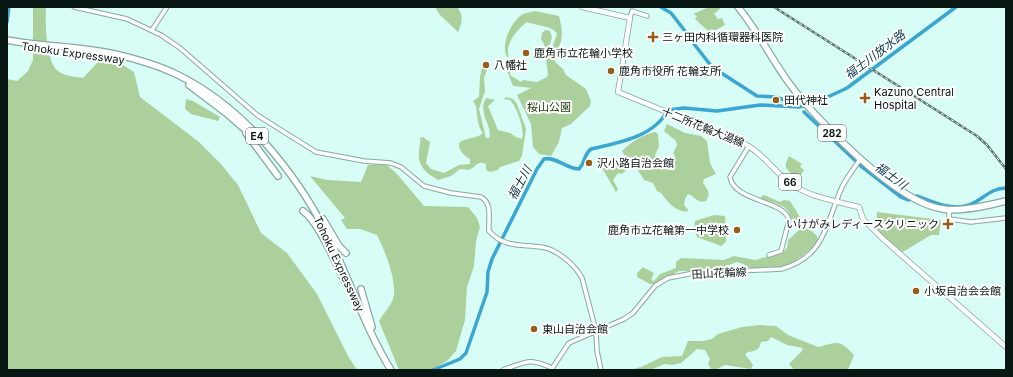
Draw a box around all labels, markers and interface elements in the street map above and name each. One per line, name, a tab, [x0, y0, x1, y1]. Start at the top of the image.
water label: 福士川放水路	[841, 26, 909, 82]
place label: 三ヶ田内科循環器科医院	[662, 30, 783, 44]
marker: 三ヶ田内科循環器科医院	[647, 31, 659, 43]
street label: Tohoku Expressway	[20, 39, 126, 67]
place label: 鹿角市立花輪小学校	[534, 46, 633, 60]
marker: 鹿角市立花輪小学校	[521, 48, 531, 58]
place label: 八幡社	[494, 58, 527, 72]
marker: 八幡社	[481, 60, 491, 70]
place label: 鹿角市役所 花輪支所	[619, 64, 722, 78]
marker: 鹿角市役所 花輪支所	[606, 66, 616, 76]
place label: Kazuno Central Hospital	[874, 85, 954, 112]
marker: Kazuno Central Hospital	[859, 92, 871, 104]
place label: 田代神社	[784, 93, 828, 107]
marker: 田代神社	[771, 95, 781, 105]
park label: 桜山公園	[527, 100, 571, 114]
street label: 十二所花輪大湯線	[660, 104, 746, 150]
road number: 282	[818, 125, 846, 141]
road number: E4	[246, 128, 268, 144]
place label: 沢小路自治会館	[597, 156, 674, 170]
marker: 沢小路自治会館	[584, 158, 594, 168]
water label: 福士川	[872, 159, 912, 193]
water label: 福士川	[504, 162, 536, 202]
road number: 66	[779, 174, 801, 190]
street label: Tohoku Expressway	[311, 214, 367, 314]
place label: いけがみレディースクリニック	[786, 217, 939, 231]
marker: いけがみレディースクリニック	[942, 218, 954, 230]
place label: 鹿角市立花輪第一中学校	[608, 223, 729, 237]
marker: 鹿角市立花輪第一中学校	[732, 225, 742, 235]
street label: 田山花輪線	[691, 265, 747, 281]
place label: 小坂自治会会館	[924, 284, 1001, 298]
marker: 小坂自治会会館	[911, 286, 921, 296]
place label: 東山自治会館	[542, 322, 608, 336]
marker: 東山自治会館	[529, 324, 539, 334]

